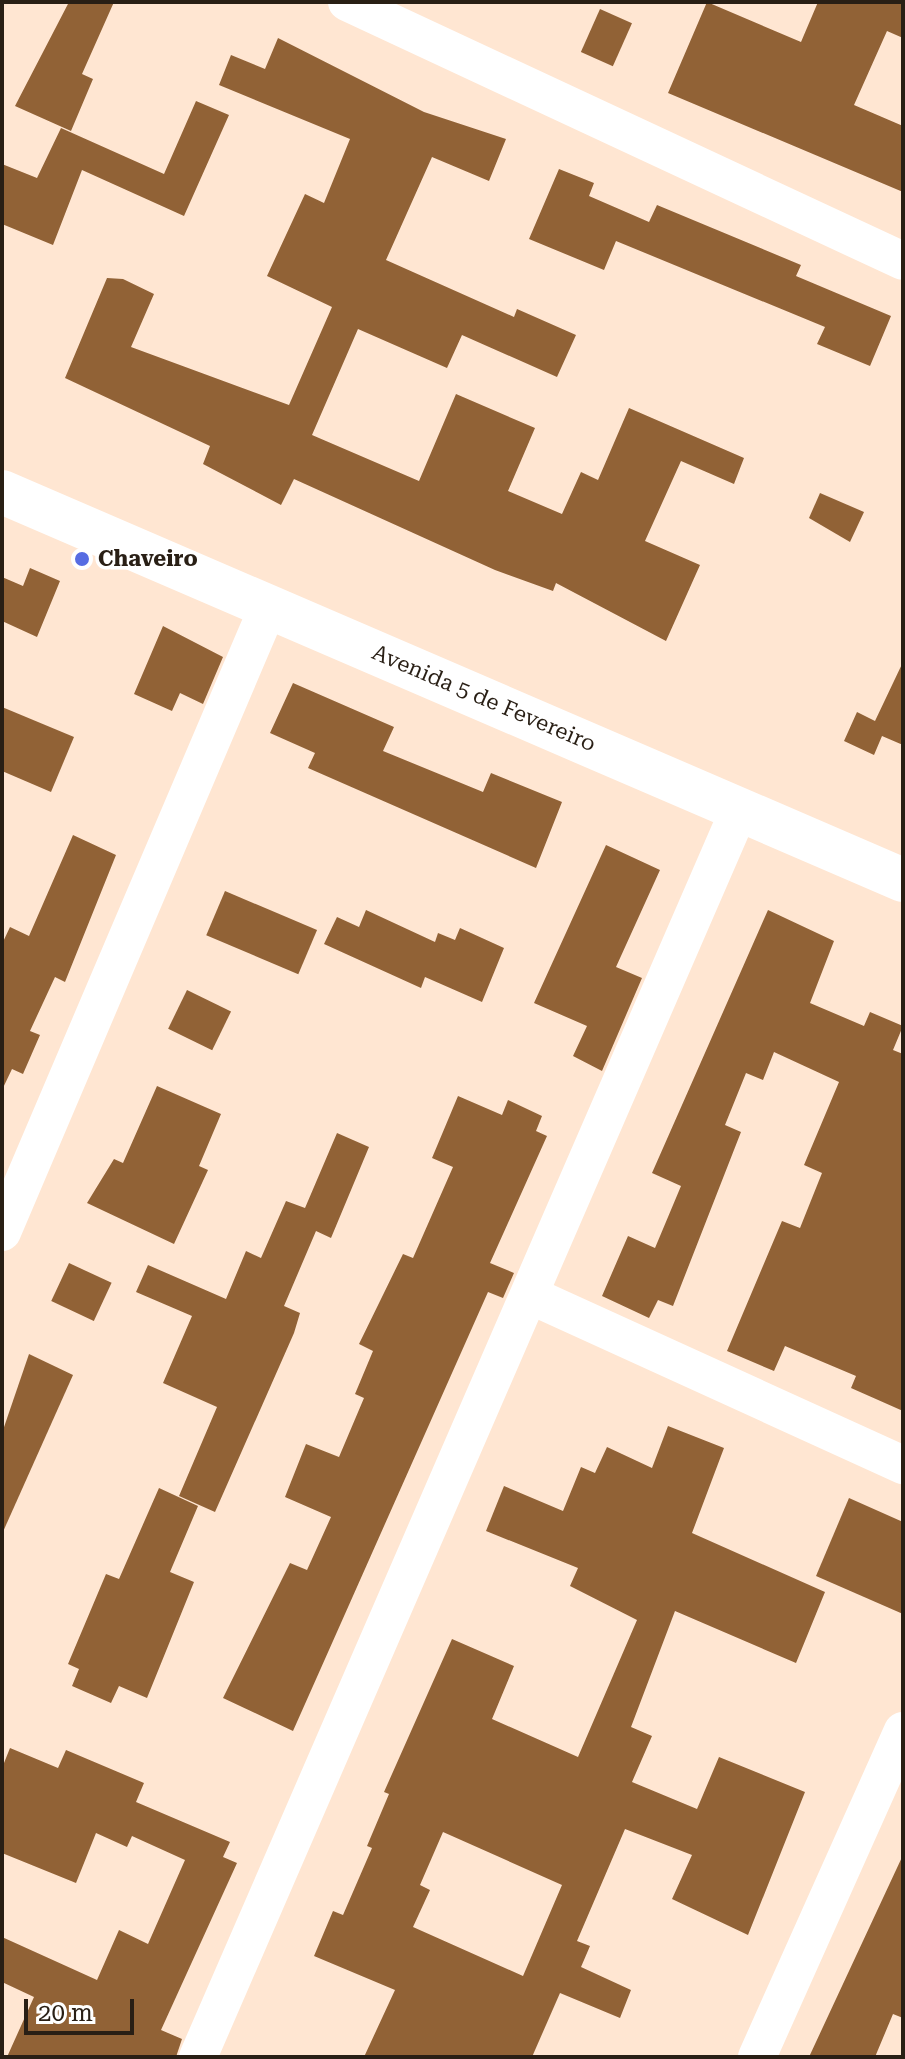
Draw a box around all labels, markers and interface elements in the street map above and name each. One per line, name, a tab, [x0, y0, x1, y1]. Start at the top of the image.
place label: Chaveiro	[98, 546, 198, 572]
marker: Chaveiro	[73, 550, 91, 568]
street label: Avenida 5 de Fevereiro	[368, 639, 600, 757]
scale bar	[28, 1983, 138, 2033]
text: 20 m	[38, 1999, 93, 2027]

